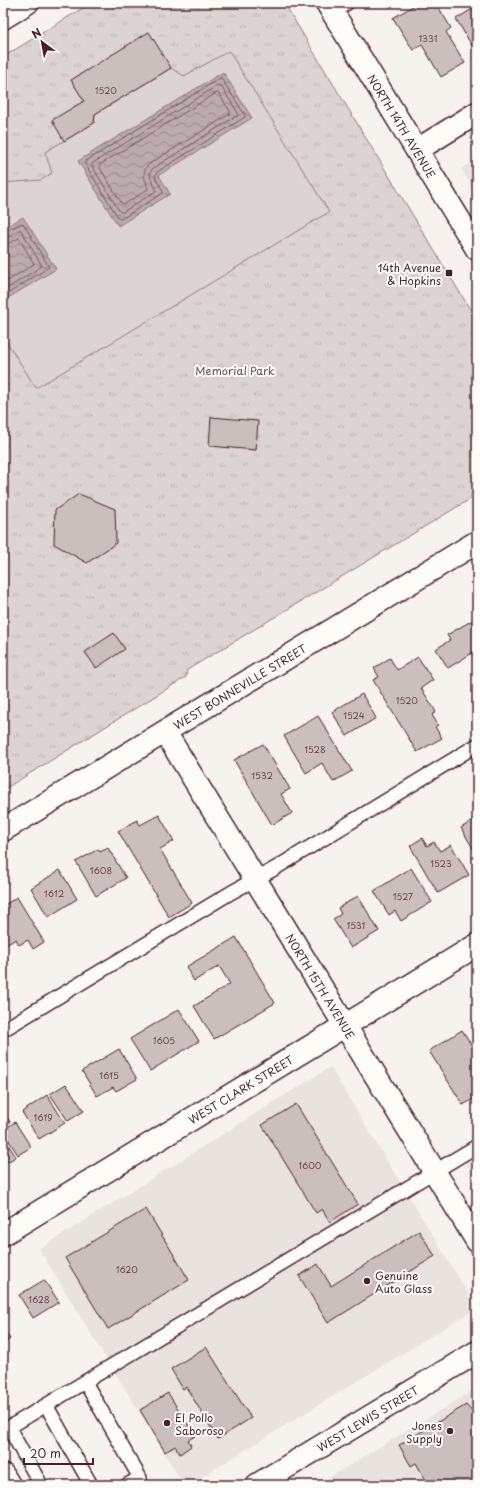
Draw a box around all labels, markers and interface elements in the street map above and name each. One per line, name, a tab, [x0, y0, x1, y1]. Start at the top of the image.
north arrow	[22, 22, 62, 62]
text: N	[28, 23, 45, 43]
house number: 1331	[419, 31, 437, 45]
street label: NORTH 14TH AVENUE	[364, 71, 440, 181]
house number: 1520	[95, 83, 117, 97]
place label: 14th Avenue & Hopkins	[378, 259, 441, 289]
marker: 14th Avenue & Hopkins	[444, 268, 454, 278]
park label: Memorial Park	[195, 362, 275, 379]
street label: WEST BONNEVILLE STREET	[170, 639, 310, 733]
house number: 1520	[396, 693, 418, 707]
house number: 1524	[343, 708, 365, 722]
house number: 1528	[305, 742, 325, 756]
house number: 1532	[251, 768, 273, 782]
house number: 1523	[430, 856, 452, 870]
house number: 1608	[90, 863, 112, 877]
house number: 1612	[44, 886, 64, 900]
house number: 1527	[393, 889, 413, 903]
house number: 1531	[347, 918, 365, 932]
street label: NORTH 15TH AVENUE	[282, 930, 360, 1042]
house number: 1605	[153, 1033, 175, 1047]
street label: WEST CLARK STREET	[185, 1051, 296, 1128]
house number: 1615	[99, 1068, 119, 1082]
house number: 1619	[33, 1110, 53, 1124]
house number: 1600	[298, 1158, 322, 1172]
house number: 1620	[116, 1262, 138, 1276]
place label: Genuine Auto Glass	[375, 1267, 432, 1297]
marker: Genuine Auto Glass	[362, 1276, 372, 1286]
house number: 1628	[28, 1292, 50, 1306]
street label: WEST LEWIS STREET	[313, 1381, 422, 1456]
place label: El Pollo Saboroso	[175, 1409, 224, 1439]
place label: Jones Supply	[406, 1417, 442, 1447]
marker: El Pollo Saboroso	[162, 1418, 172, 1428]
marker: Jones Supply	[445, 1426, 455, 1436]
scale bar	[24, 1440, 93, 1466]
text: 20 m	[30, 1444, 61, 1462]

